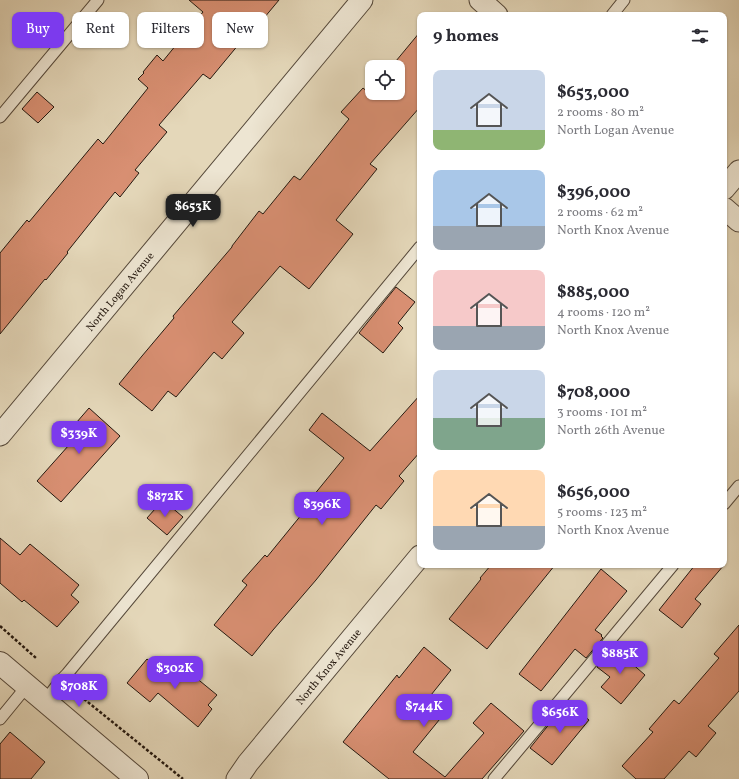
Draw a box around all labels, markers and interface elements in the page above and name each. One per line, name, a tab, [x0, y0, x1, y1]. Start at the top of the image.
chip: Buy	[12, 12, 64, 48]
chip: Rent	[72, 12, 129, 48]
chip: Filters	[137, 12, 204, 48]
chip: New	[212, 12, 268, 48]
text: 9 homes	[433, 25, 499, 48]
icon: filters	[689, 25, 711, 47]
map controls	[365, 60, 405, 100]
button: locate	[365, 60, 405, 100]
text: $653,000	[557, 81, 629, 104]
icon: home	[465, 86, 513, 134]
text: 2 rooms · 80 m²	[557, 104, 644, 122]
text: North Logan Avenue	[557, 122, 674, 140]
text: $396,000	[557, 181, 631, 204]
icon: home	[465, 186, 513, 234]
pin: $653K	[165, 194, 221, 228]
text: $653K	[175, 198, 211, 216]
text: 2 rooms · 62 m²	[557, 204, 643, 222]
text: North Knox Avenue	[557, 222, 669, 240]
street label: North Logan Avenue	[83, 249, 158, 335]
text: $885,000	[557, 281, 630, 304]
icon: home	[465, 286, 513, 334]
text: 4 rooms · 120 m²	[557, 304, 650, 322]
text: North Knox Avenue	[557, 322, 669, 340]
text: $708,000	[557, 381, 630, 404]
icon: home	[465, 386, 513, 434]
text: 3 rooms · 101 m²	[557, 404, 647, 422]
pin: $339K	[51, 421, 107, 455]
text: North 26th Avenue	[557, 422, 665, 440]
text: $339K	[61, 425, 97, 443]
text: $656,000	[557, 481, 630, 504]
pin: $872K	[137, 484, 193, 518]
icon: home	[465, 486, 513, 534]
text: $872K	[147, 488, 183, 506]
pin: $396K	[294, 492, 350, 526]
text: $396K	[303, 496, 341, 514]
text: 5 rooms · 123 m²	[557, 504, 647, 522]
text: North Knox Avenue	[557, 522, 669, 540]
street label: North Knox Avenue	[293, 626, 366, 709]
pin: $885K	[592, 641, 648, 675]
text: $885K	[602, 645, 638, 663]
pin: $302K	[147, 656, 203, 690]
text: $302K	[156, 660, 194, 678]
pin: $708K	[51, 674, 107, 708]
text: $708K	[60, 678, 98, 696]
pin: $744K	[396, 694, 452, 728]
text: $744K	[405, 698, 443, 716]
pin: $656K	[532, 700, 588, 734]
text: $656K	[541, 704, 579, 722]

